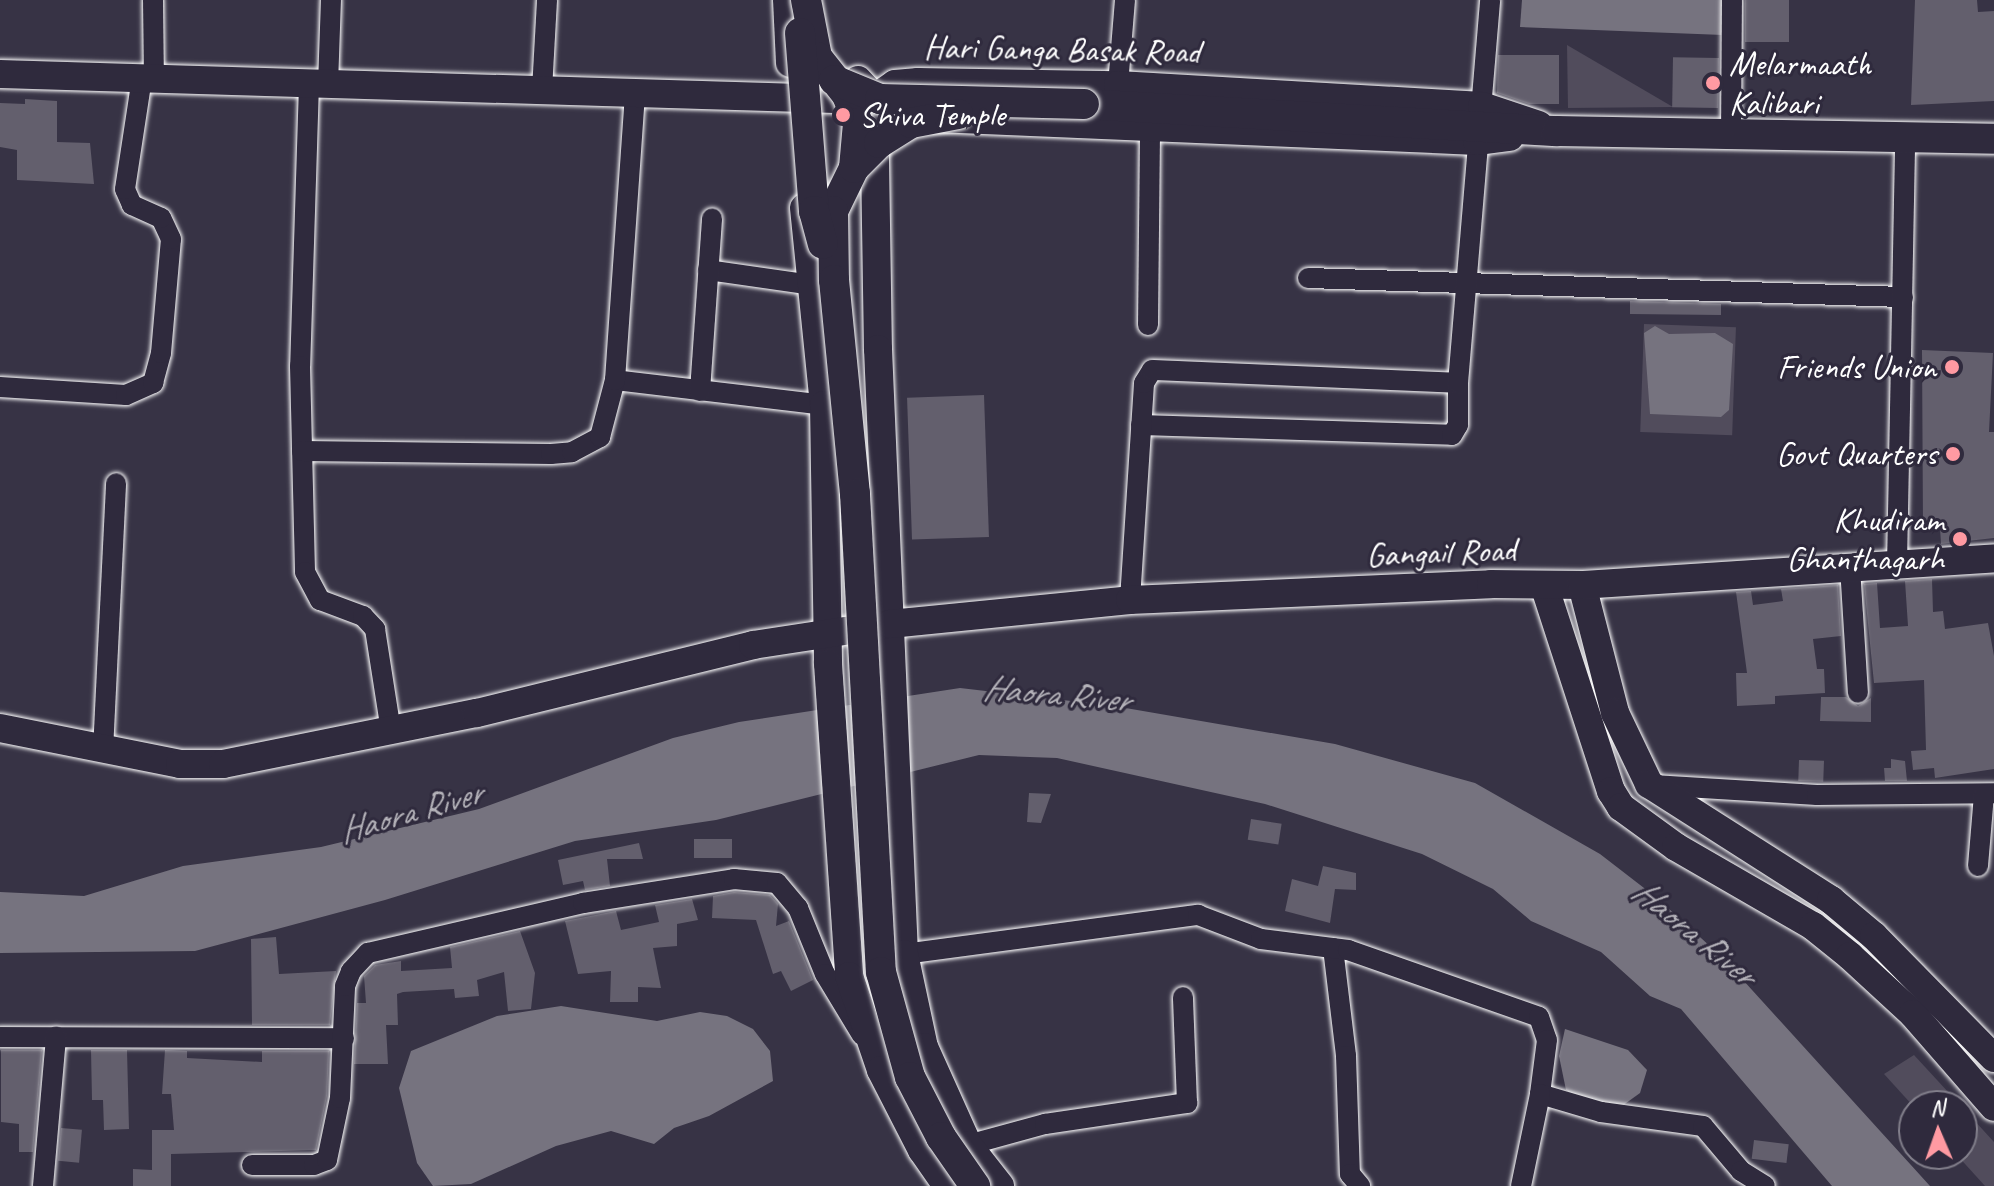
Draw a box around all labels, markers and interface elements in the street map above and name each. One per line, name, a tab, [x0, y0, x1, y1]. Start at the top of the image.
street label: Hari Ganga Basak Road	[923, 26, 1201, 72]
place label: Melarmaath Kalibari	[1729, 43, 1871, 122]
marker: Melarmaath Kalibari	[1704, 74, 1722, 92]
place label: Shiva Temple	[859, 95, 1004, 135]
marker: Shiva Temple	[834, 106, 852, 124]
place label: Friends Union	[1777, 347, 1936, 387]
marker: Friends Union	[1943, 358, 1961, 376]
place label: Govt Quarters	[1776, 434, 1937, 474]
marker: Govt Quarters	[1944, 445, 1962, 463]
place label: Khudiram Ghanthagarh	[1786, 499, 1944, 578]
street label: Gangail Road	[1365, 529, 1517, 575]
marker: Khudiram Ghanthagarh	[1951, 530, 1969, 548]
water label: Haora River	[980, 666, 1132, 722]
water label: Haora River	[333, 771, 487, 853]
water label: Haora River	[1623, 869, 1765, 995]
north arrow	[1898, 1090, 1978, 1170]
text: N	[1930, 1094, 1945, 1122]

